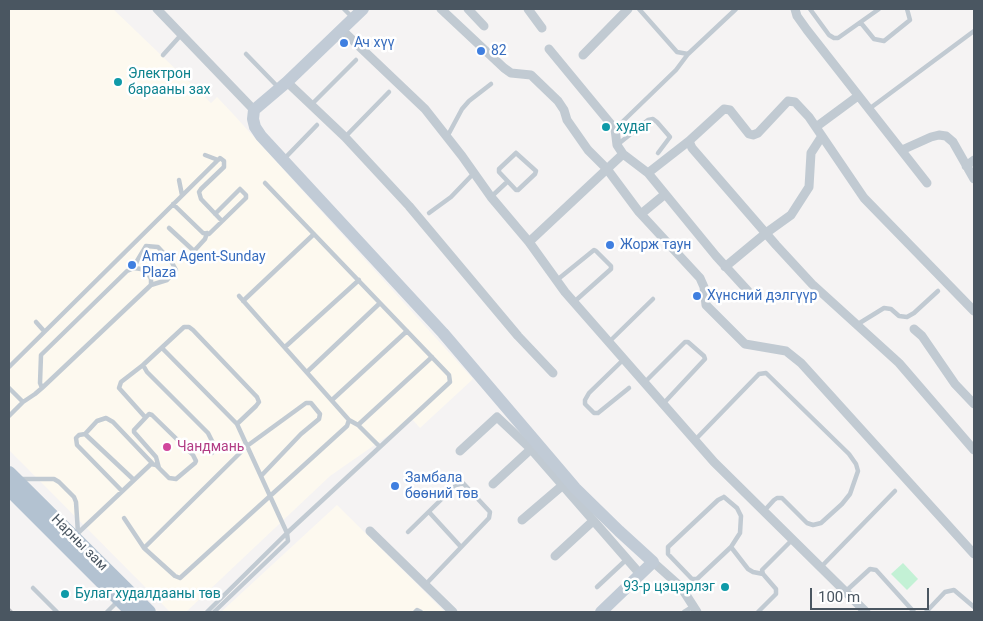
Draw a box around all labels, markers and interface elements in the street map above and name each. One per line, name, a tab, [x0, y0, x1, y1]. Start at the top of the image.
place label: Ач хүү	[354, 35, 394, 51]
marker: Ач хүү	[338, 37, 350, 49]
place label: 82	[491, 43, 507, 59]
marker: 82	[475, 45, 487, 57]
place label: Электрон барааны зах	[128, 66, 211, 98]
marker: Электрон барааны зах	[112, 76, 124, 88]
place label: худаг	[616, 119, 651, 135]
marker: худаг	[600, 121, 612, 133]
place label: Жорж таун	[620, 237, 691, 253]
marker: Жорж таун	[604, 239, 616, 251]
place label: Amar Agent-Sunday Plaza	[142, 249, 266, 282]
marker: Amar Agent-Sunday Plaza	[126, 259, 138, 271]
place label: Хүнсний дэлгүүр	[707, 288, 817, 304]
marker: Хүнсний дэлгүүр	[691, 290, 703, 302]
place label: Чандмань	[177, 439, 244, 455]
marker: Чандмань	[161, 441, 173, 453]
place label: Замбала бөөний төв	[405, 470, 479, 502]
marker: Замбала бөөний төв	[389, 480, 401, 492]
street label: Нарны зам	[47, 511, 111, 575]
scale bar	[813, 578, 932, 610]
place label: 93-р цэцэрлэг	[623, 579, 715, 595]
marker: 93-р цэцэрлэг	[719, 581, 731, 593]
place label: Булаг худалдааны төв	[75, 586, 221, 602]
marker: Булаг худалдааны төв	[59, 588, 71, 600]
text: 100 m	[818, 588, 860, 606]

